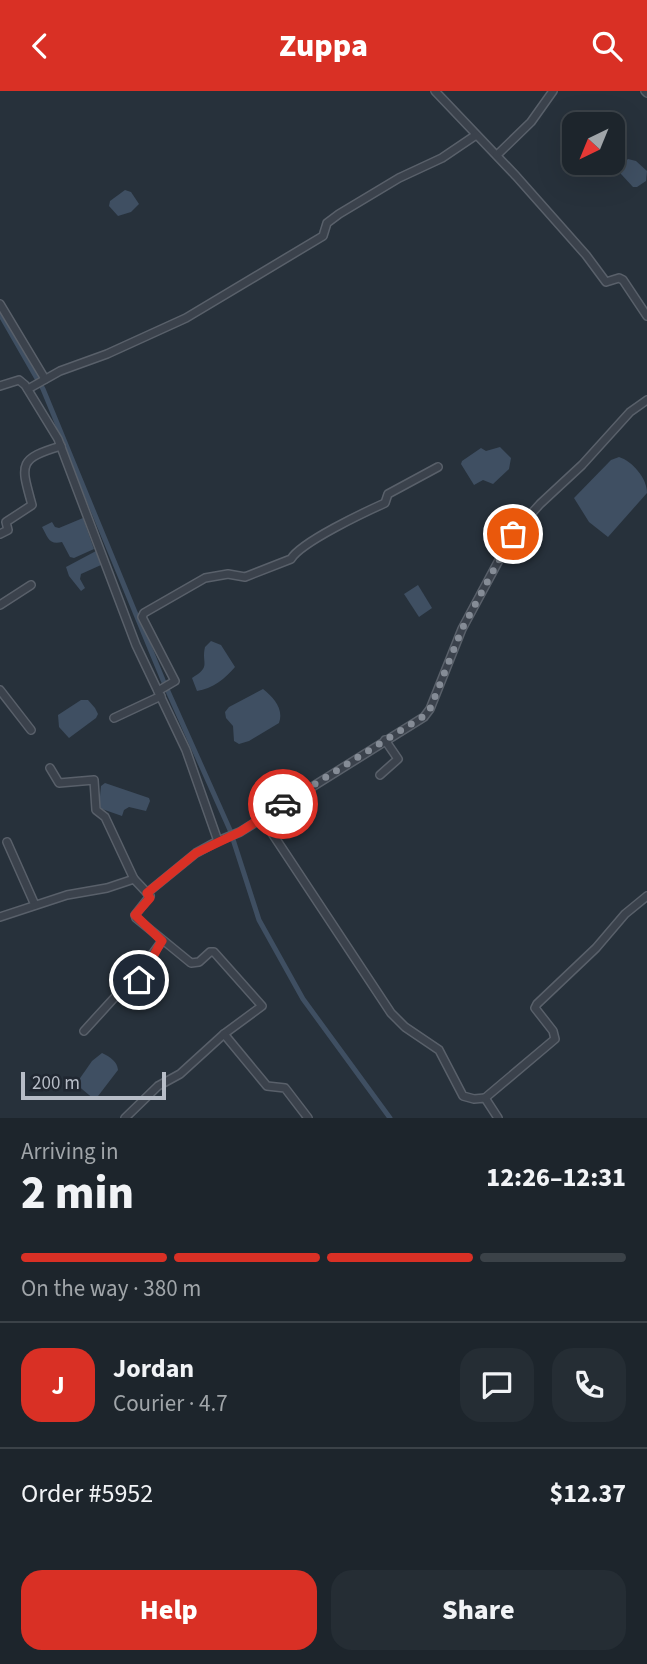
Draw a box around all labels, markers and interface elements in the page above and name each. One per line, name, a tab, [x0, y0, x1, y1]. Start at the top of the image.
text: Zuppa	[279, 23, 368, 69]
icon: back	[21, 27, 59, 65]
icon: search	[588, 27, 626, 65]
north arrow	[562, 112, 625, 175]
map controls	[562, 112, 625, 175]
pin	[483, 504, 543, 564]
icon: bag	[494, 515, 532, 553]
courier	[248, 769, 318, 839]
icon: car	[264, 785, 302, 823]
pin	[109, 950, 169, 1010]
icon: home	[120, 961, 158, 999]
scale bar	[21, 1069, 166, 1101]
text: 200 m	[32, 1070, 80, 1097]
text: Arriving in	[21, 1135, 119, 1168]
text: 12:26–12:31	[486, 1159, 626, 1196]
text: 2 min	[21, 1161, 134, 1226]
text: On the way · 380 m	[21, 1272, 201, 1305]
button: chat	[460, 1348, 534, 1422]
button: phone	[552, 1348, 626, 1422]
text: Jordan	[113, 1350, 194, 1387]
text: J	[51, 1367, 65, 1404]
text: Courier · 4.7	[113, 1387, 228, 1420]
text: Order #5952	[21, 1475, 153, 1512]
text: $12.37	[550, 1475, 626, 1512]
button: Help	[21, 1570, 317, 1650]
button: Share	[331, 1570, 626, 1650]

